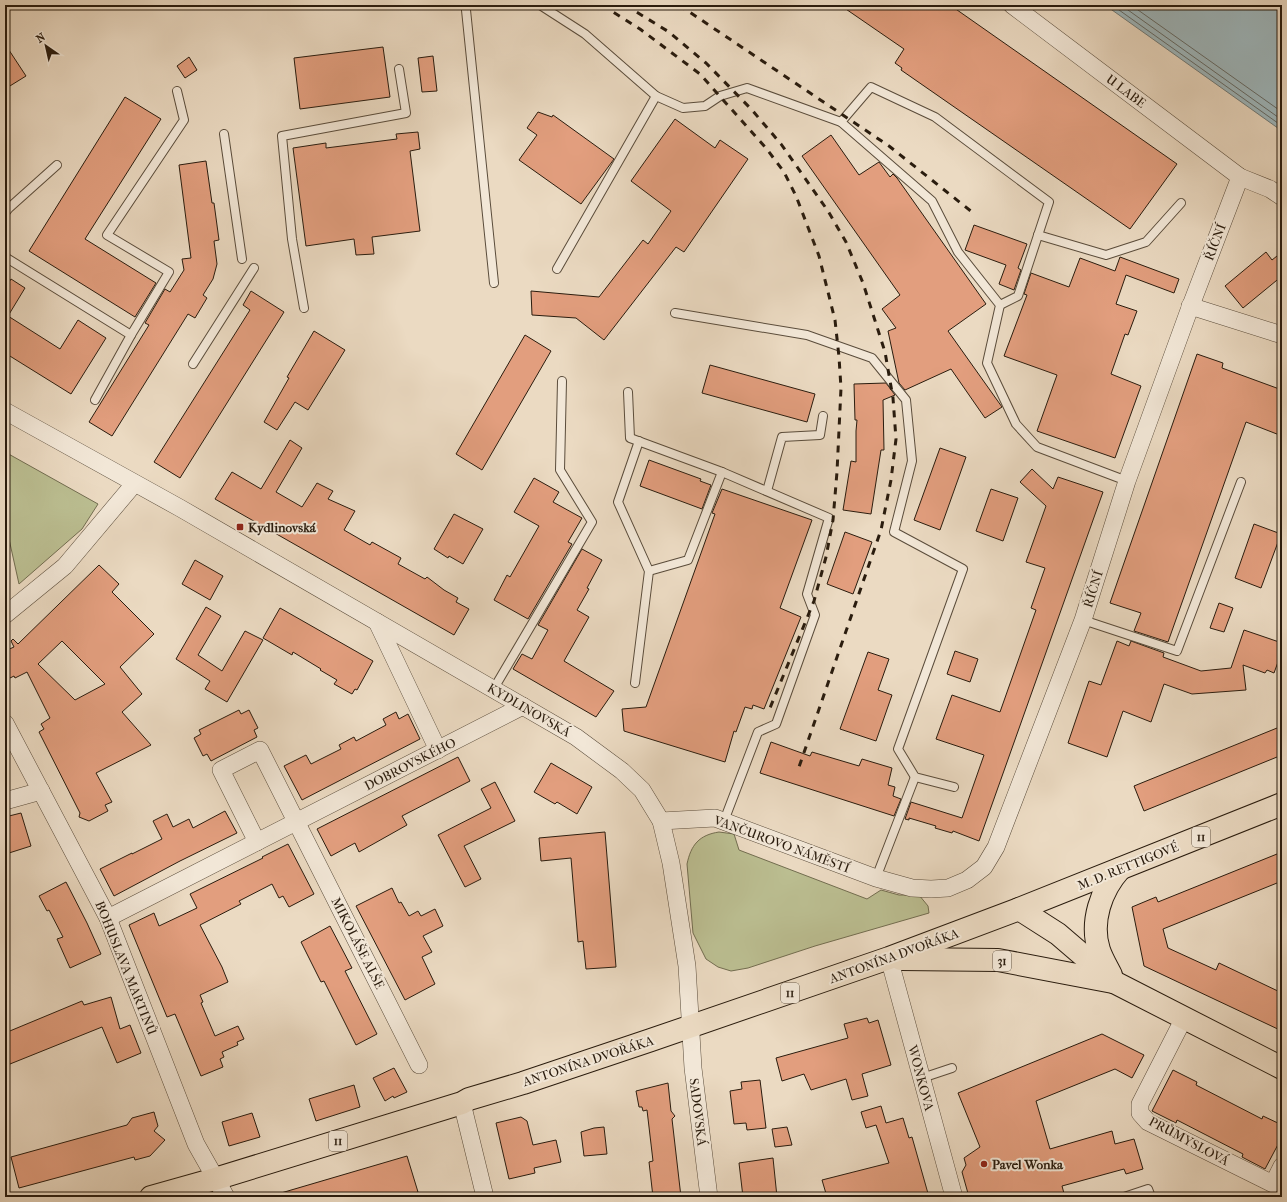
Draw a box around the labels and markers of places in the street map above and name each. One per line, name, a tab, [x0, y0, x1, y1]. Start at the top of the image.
place label: Kydlinovská	[248, 520, 317, 536]
marker: Kydlinovská	[235, 522, 245, 532]
place label: Pavel Wonka	[992, 1157, 1064, 1172]
marker: Pavel Wonka	[979, 1159, 989, 1169]

